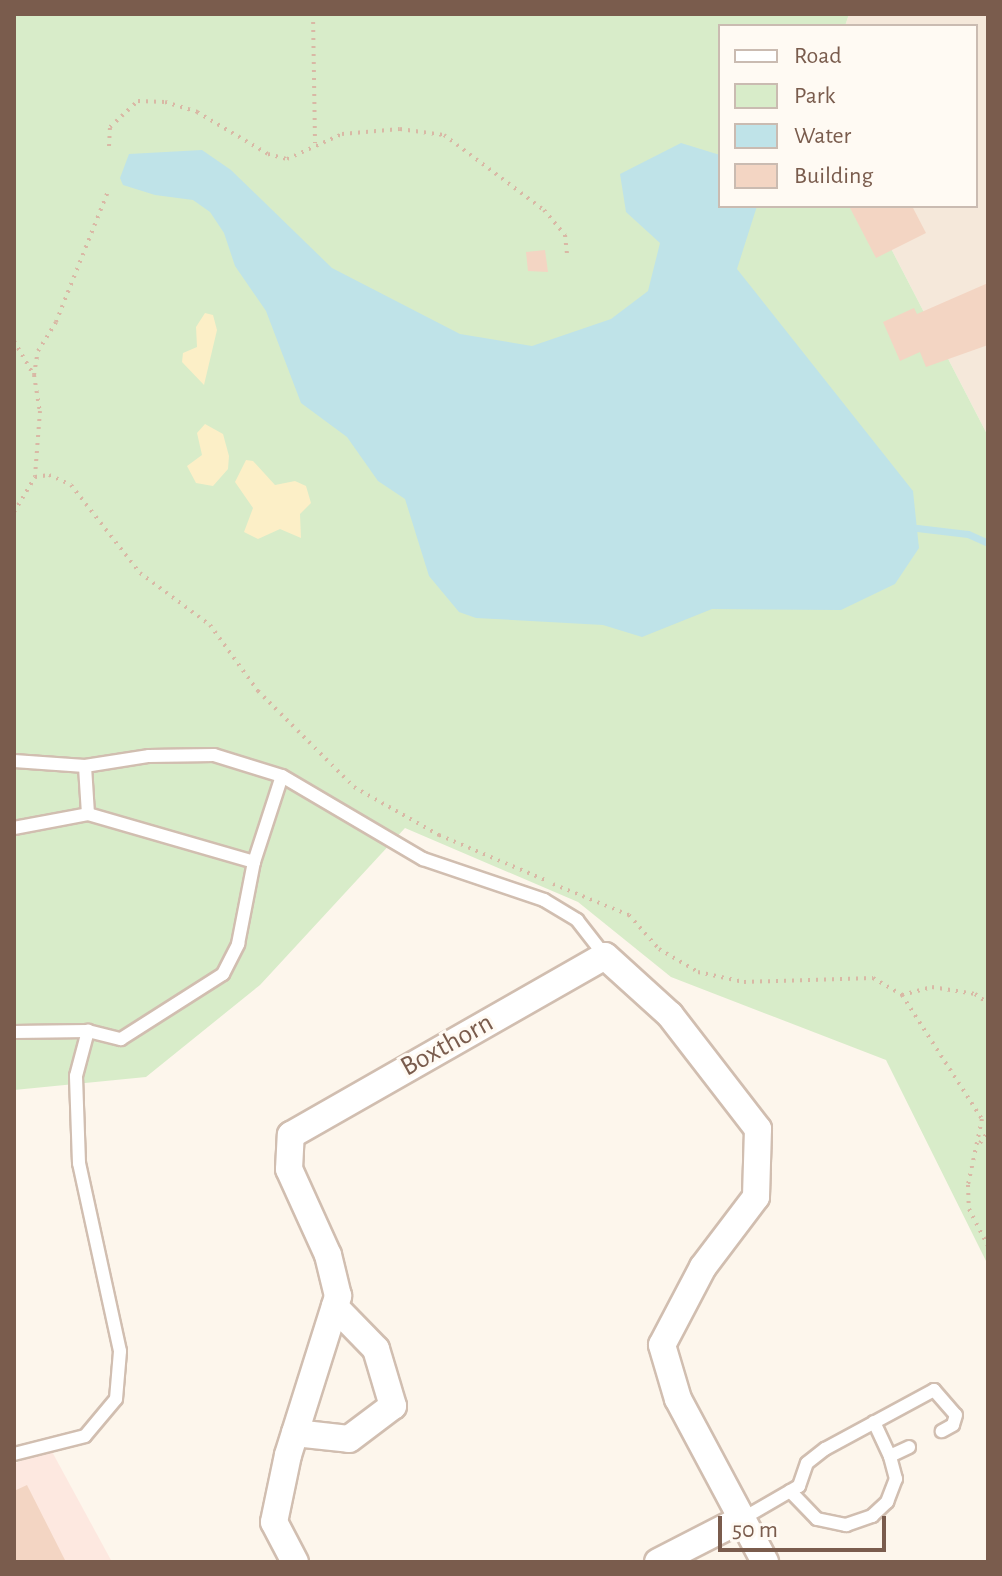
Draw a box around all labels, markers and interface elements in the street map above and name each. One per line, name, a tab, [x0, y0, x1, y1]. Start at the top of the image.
legend	[718, 24, 978, 208]
text: Road	[794, 44, 842, 68]
text: Park	[794, 84, 835, 108]
text: Water	[794, 124, 851, 148]
text: Building	[794, 164, 873, 188]
street label: Boxthorn	[395, 1006, 499, 1084]
scale bar	[722, 1500, 890, 1550]
text: 50 m	[732, 1518, 778, 1542]

